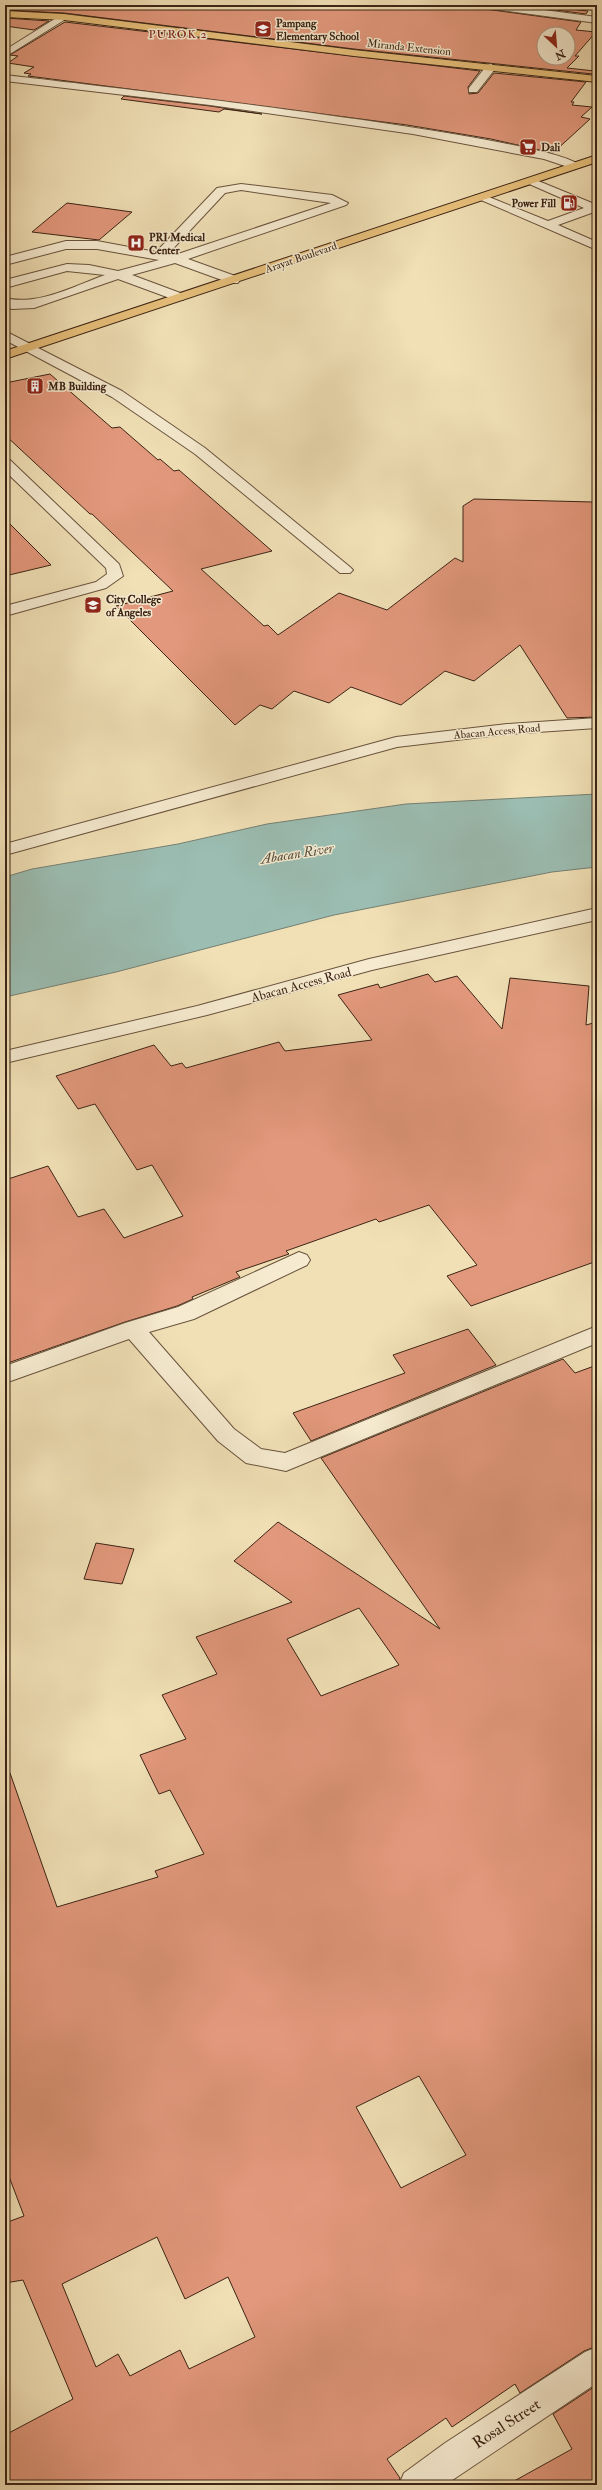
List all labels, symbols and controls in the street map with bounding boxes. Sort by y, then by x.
place label: Pampang Elementary School [276,17,359,44]
school or university icon: Pampang Elementary School [253,19,273,39]
north arrow [536,26,576,66]
district label: PUROK 2 [148,27,208,42]
street label: Miranda Extension [366,37,452,58]
text: N [552,46,568,63]
supermarket icon: Dali [518,137,538,157]
place label: Dali [541,141,560,154]
fuel station icon: Power Fill [559,193,579,213]
place label: Power Fill [512,197,556,210]
place label: PRI Medical Center [149,231,205,257]
hospital icon: PRI Medical Center [126,233,146,253]
street label: Arayat Boulevard [263,239,340,277]
building icon: MB Building [25,376,45,396]
place label: MB Building [47,380,107,394]
place label: City College of Angeles [106,593,161,620]
school or university icon: City College of Angeles [83,595,103,615]
street label: Abacan Access Road [452,721,542,742]
water label: Abacan River [257,839,336,868]
street label: Abacan Access Road [248,964,354,1006]
street label: Rosal Street [469,2394,544,2453]

